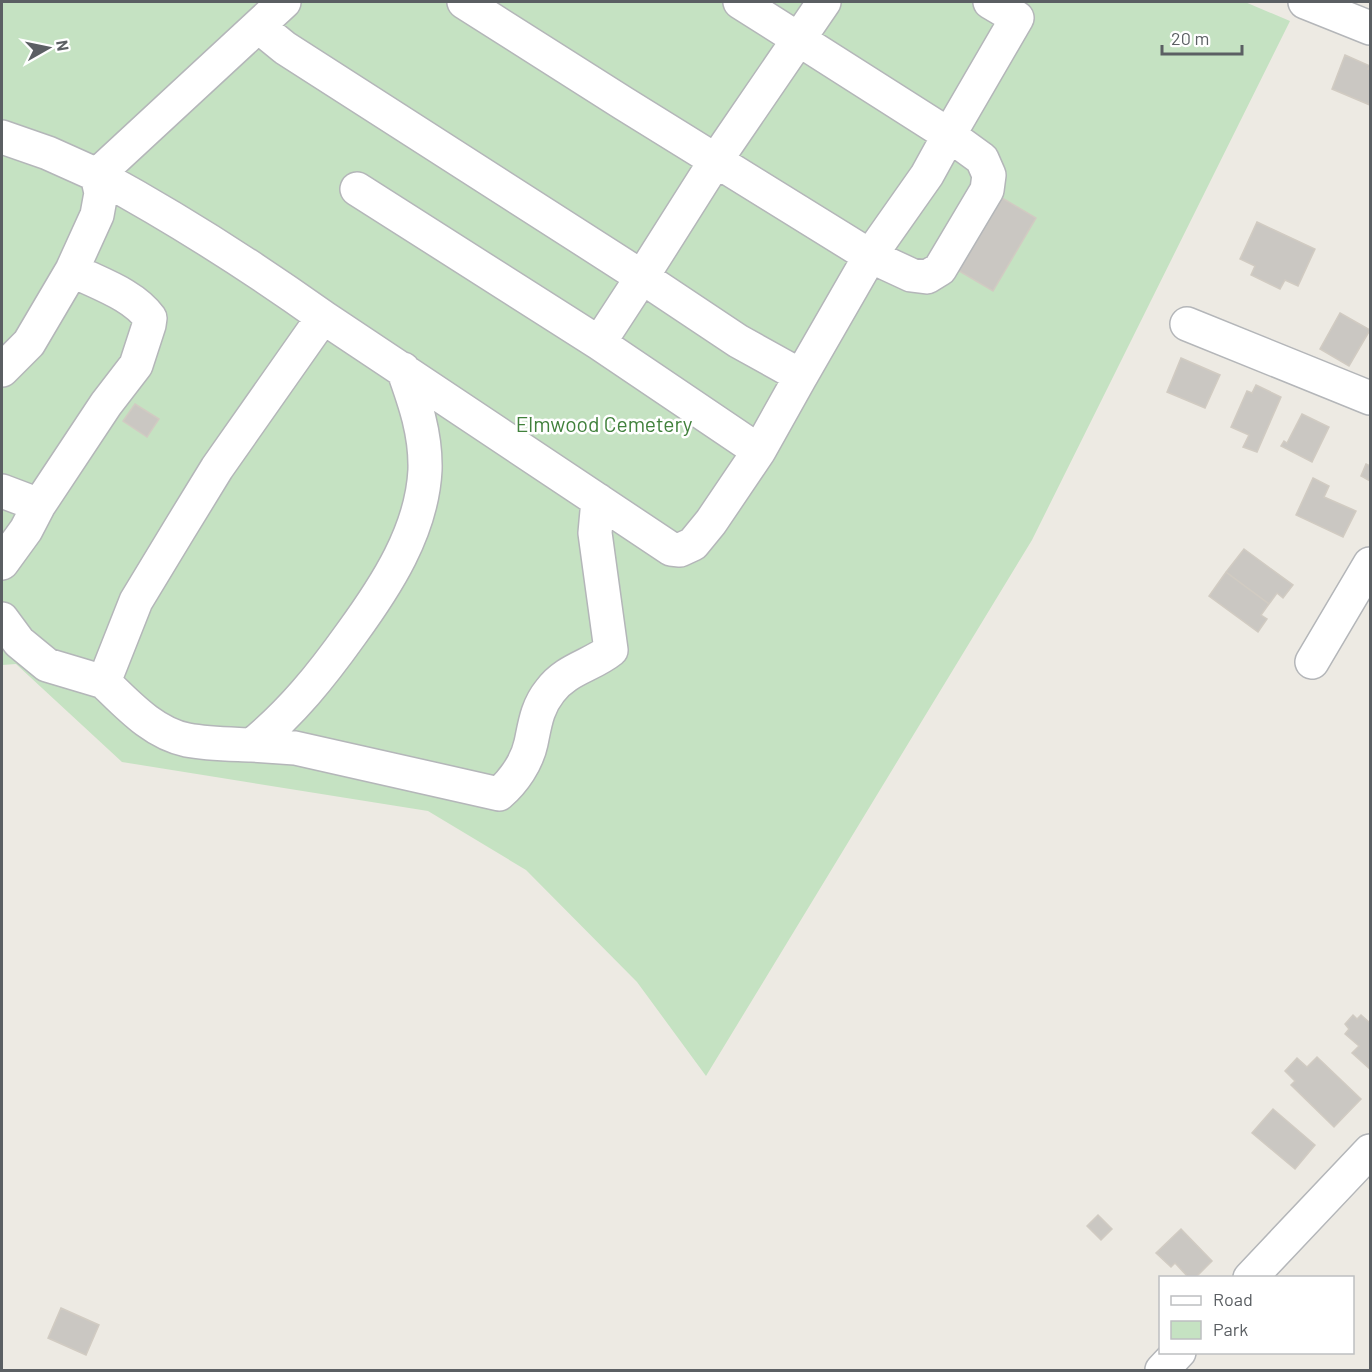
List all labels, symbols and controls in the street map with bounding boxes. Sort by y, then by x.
north arrow [18,18,78,78]
scale bar [1162,18,1242,56]
text: 20 m [1171,27,1209,49]
text: N [53,39,74,52]
park label: Elmwood Cemetery [516,411,693,436]
legend [1159,1276,1354,1354]
text: Road [1213,1288,1253,1310]
text: Park [1213,1318,1248,1340]

